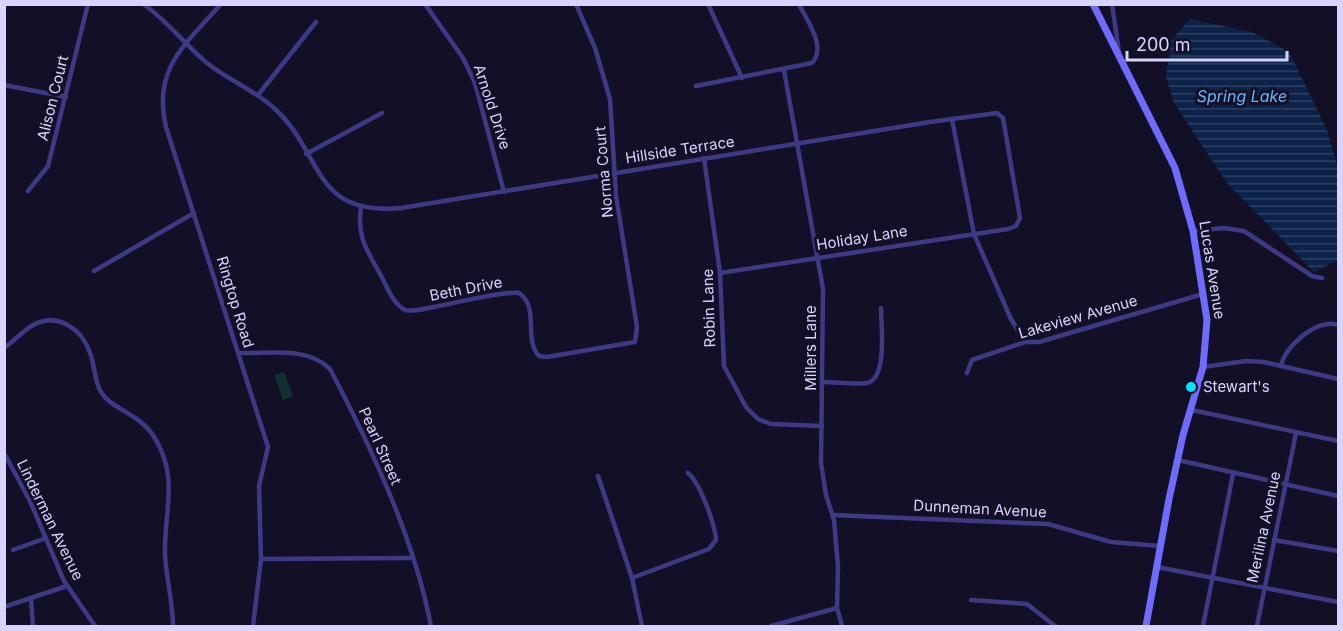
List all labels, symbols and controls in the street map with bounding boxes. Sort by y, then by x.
scale bar [1127,24,1288,62]
text: 200 m [1136,34,1191,55]
street label: Alison Court [33,53,72,142]
street label: Arnold Drive [470,62,515,152]
water label: Spring Lake [1197,86,1287,106]
street label: Norma Court [590,126,617,218]
street label: Hillside Terrace [624,131,736,168]
street label: Lucas Avenue [1195,219,1230,320]
street label: Holiday Lane [815,221,909,254]
street label: Ringtop Road [213,254,258,350]
street label: Robin Lane [698,268,719,348]
street label: Beth Drive [428,272,504,305]
street label: Lakeview Avenue [1016,290,1140,343]
street label: Millers Lane [801,305,820,391]
place label: Stewart's [1203,377,1270,396]
marker: Stewart's [1184,380,1198,394]
street label: Pearl Street [355,404,406,488]
street label: Linderman Avenue [13,456,88,583]
street label: Merilina Avenue [1242,470,1285,584]
street label: Dunneman Avenue [913,496,1047,521]

